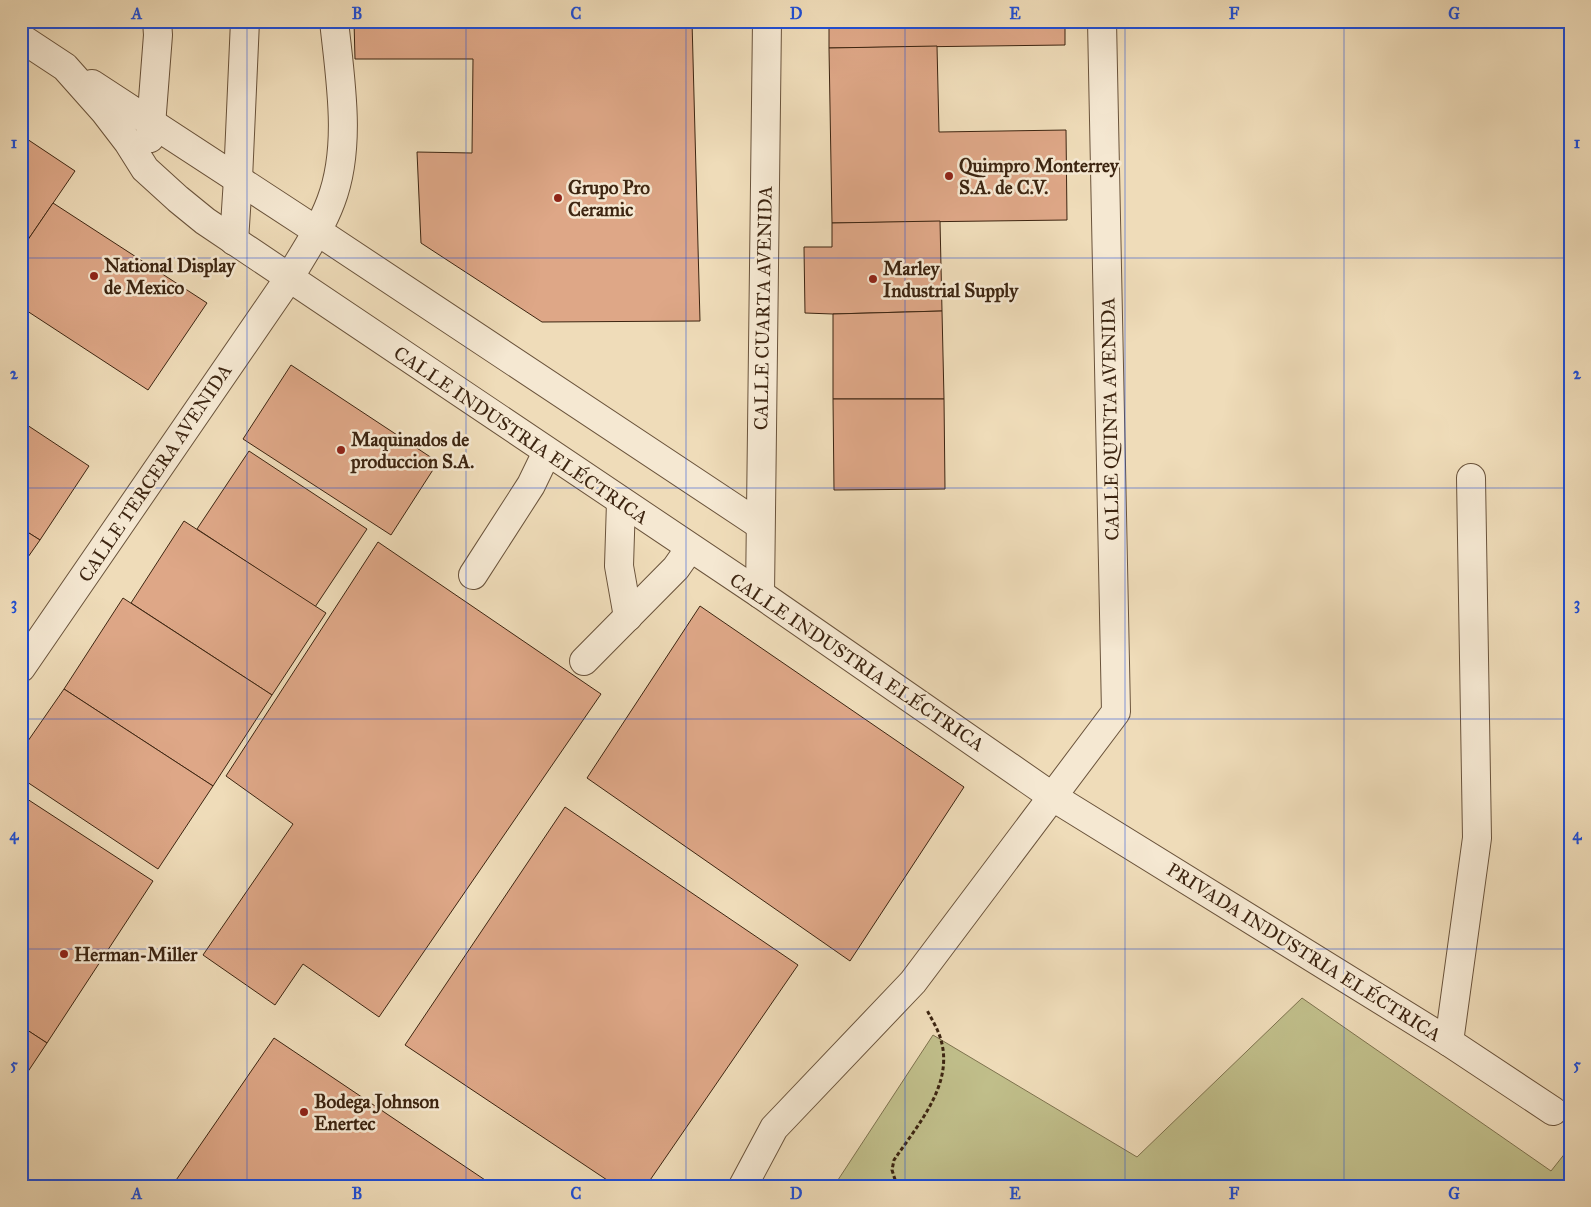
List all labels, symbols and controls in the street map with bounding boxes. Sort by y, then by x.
text: A [131,4,143,23]
text: B [352,4,362,23]
text: C [571,4,582,23]
text: D [790,4,803,23]
text: E [1009,4,1021,23]
text: F [1229,4,1240,23]
text: G [1448,4,1460,23]
text: 1 [11,133,18,152]
text: 1 [1574,133,1581,152]
place label: Quimpro Monterrey S.A. de C.V. [959,154,1120,199]
marker: Quimpro Monterrey S.A. de C.V. [943,170,955,182]
place label: Grupo Pro Ceramic [568,176,650,221]
street label: CALLE CUARTA AVENIDA [749,186,777,430]
marker: Grupo Pro Ceramic [552,192,564,204]
place label: National Display de Mexico [104,254,236,299]
place label: Marley Industrial Supply [883,257,1019,303]
marker: National Display de Mexico [88,270,100,282]
marker: Marley Industrial Supply [867,273,879,285]
street label: CALLE QUINTA AVENIDA [1096,297,1124,541]
street label: CALLE INDUSTRIA ELÉCTRICA [389,340,653,529]
street label: CALLE TERCERA AVENIDA [73,360,237,586]
text: 2 [10,364,19,383]
text: 2 [1573,364,1582,383]
place label: Maquinados de produccion S.A. [350,428,474,474]
marker: Maquinados de produccion S.A. [335,444,347,456]
street label: CALLE INDUSTRIA ELÉCTRICA [725,567,989,756]
text: 3 [11,594,17,614]
text: 3 [1574,594,1580,614]
text: 4 [10,825,20,845]
text: 4 [1573,825,1583,845]
street label: PRIVADA INDUSTRIA ELÉCTRICA [1163,857,1446,1046]
place label: Herman-Miller [74,943,198,966]
marker: Herman-Miller [58,948,70,960]
text: 5 [10,1055,18,1074]
text: 5 [1573,1055,1581,1074]
place label: Bodega Johnson Enertec [314,1090,440,1135]
marker: Bodega Johnson Enertec [298,1106,310,1118]
text: A [131,1184,143,1203]
text: B [352,1184,362,1203]
text: C [571,1184,582,1203]
text: D [790,1184,803,1203]
text: E [1009,1184,1021,1203]
text: F [1229,1184,1240,1203]
text: G [1448,1184,1460,1203]

